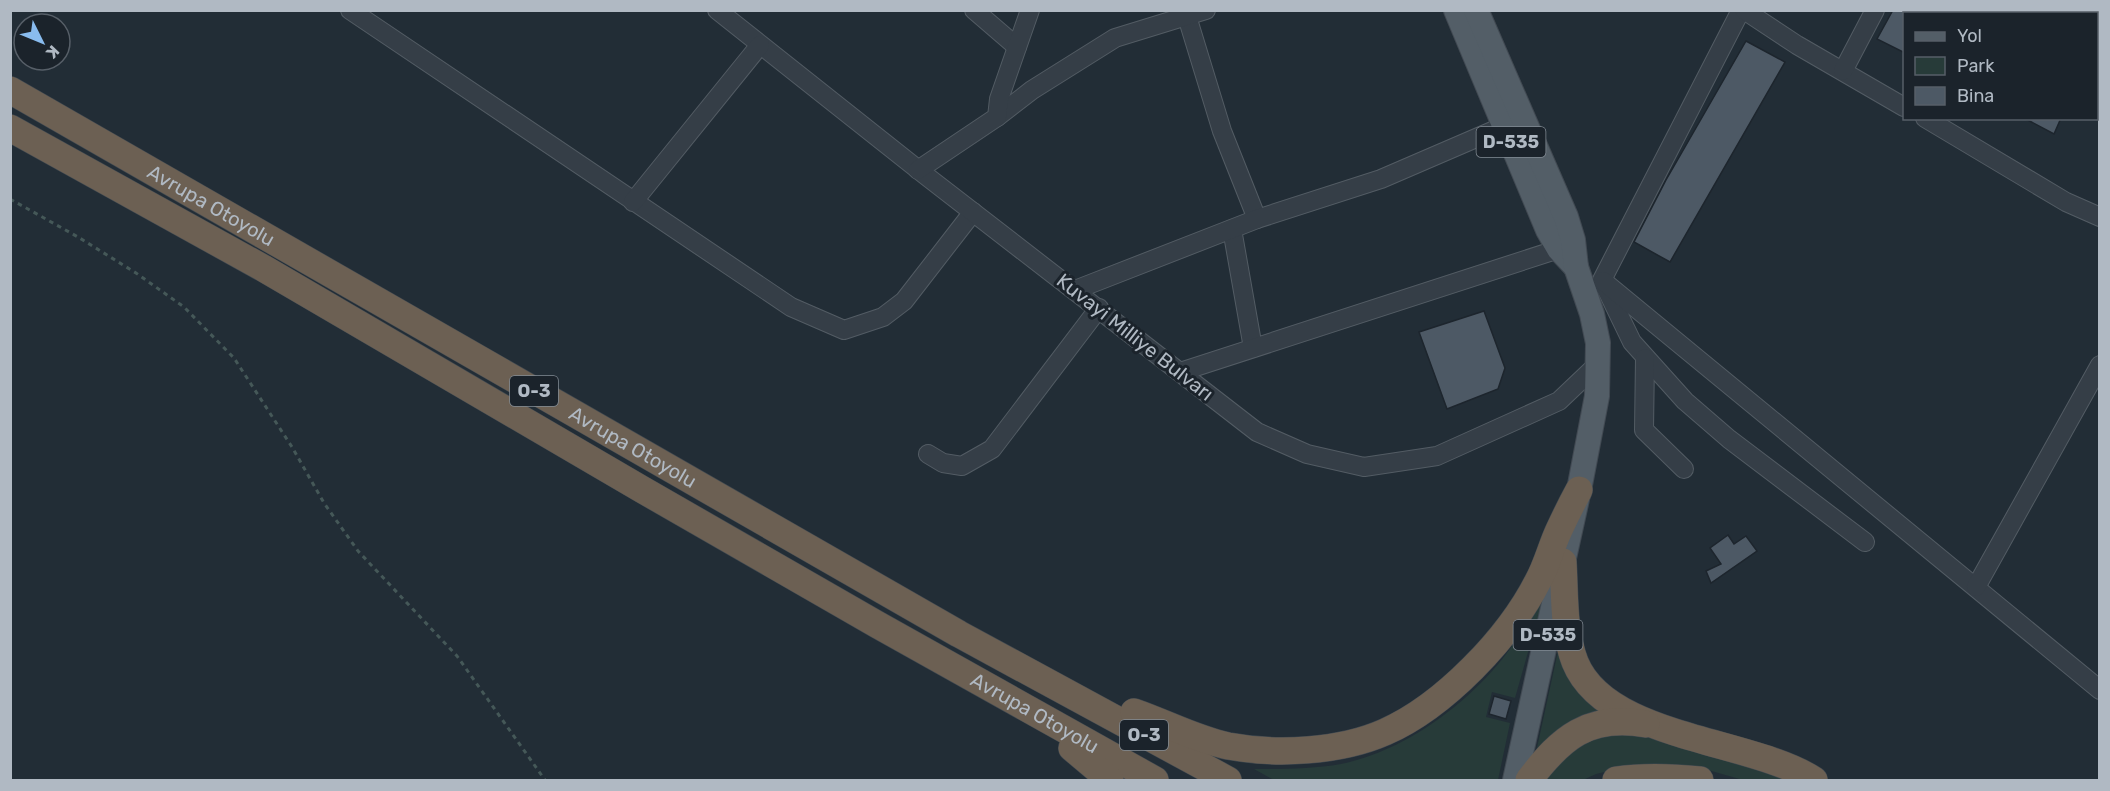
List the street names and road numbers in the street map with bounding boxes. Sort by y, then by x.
road number: D-535 [1476,127,1546,157]
street label: Avrupa Otoyolu [143,159,279,251]
street label: Kuvayi Milliye Bulvarı [1052,268,1218,406]
road number: O-3 [510,376,558,406]
street label: Avrupa Otoyolu [565,401,701,493]
road number: D-535 [1514,620,1582,650]
street label: Avrupa Otoyolu [967,667,1103,758]
road number: O-3 [1120,720,1168,750]

